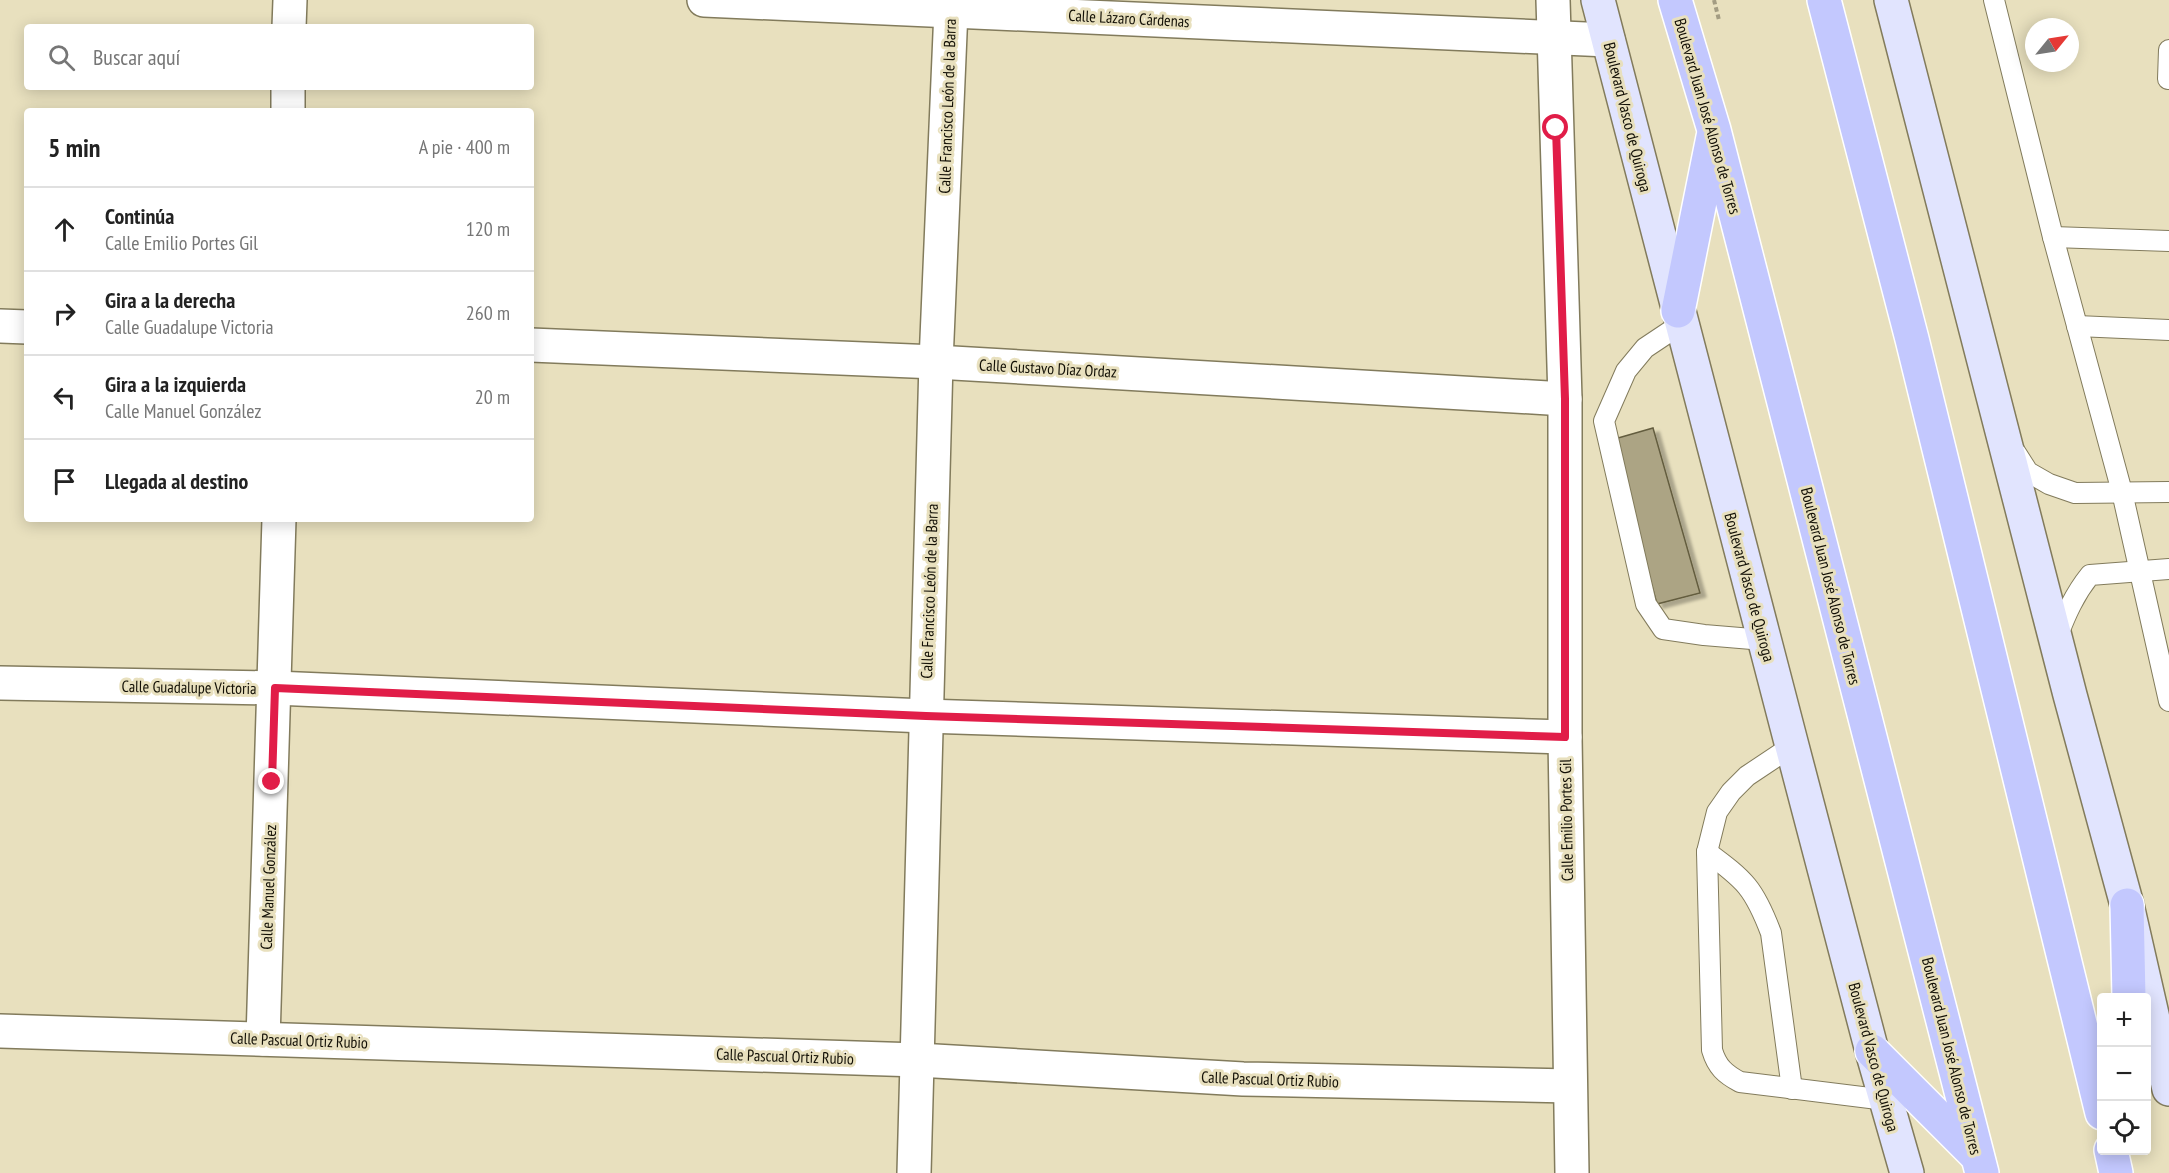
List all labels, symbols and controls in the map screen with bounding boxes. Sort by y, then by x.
street label: Calle Lázaro Cárdenas [1068,5,1190,31]
street label: Boulevard Juan José Alonso de Torres [1670,16,1746,216]
street label: Calle Francisco León de la Barra [934,18,960,194]
north arrow [2025,18,2079,72]
search box [24,24,534,90]
street label: Boulevard Vasco de Quiroga [1600,40,1656,194]
icon: search [45,41,78,74]
text: Buscar aquí [93,43,180,71]
route start [1542,114,1568,140]
text: 5 min [48,131,101,164]
text: A pie · 400 m [419,134,510,160]
text: Continúa [105,202,174,230]
icon: ahead [48,213,81,246]
text: 120 m [466,216,510,242]
text: Calle Emilio Portes Gil [105,230,258,256]
text: Gira a la derecha [105,286,235,314]
icon: right [48,297,81,330]
text: 260 m [466,300,510,326]
text: Calle Guadalupe Victoria [105,314,273,340]
street label: Calle Gustavo Díaz Ordaz [979,354,1118,382]
text: Gira a la izquierda [105,370,246,398]
icon: left [48,381,81,414]
text: 20 m [475,384,510,410]
text: Calle Manuel González [105,398,262,424]
icon: arrive [48,465,81,498]
text: Llegada al destino [105,467,248,495]
street label: Boulevard Juan José Alonso de Torres [1797,485,1865,687]
street label: Calle Francisco León de la Barra [916,503,942,679]
street label: Boulevard Vasco de Quiroga [1720,510,1780,664]
street label: Calle Guadalupe Victoria [121,676,257,698]
street label: Calle Emilio Portes Gil [1555,758,1577,881]
route end [258,768,284,794]
street label: Calle Manuel González [256,824,280,950]
street label: Boulevard Juan José Alonso de Torres [1918,955,1986,1157]
street label: Boulevard Vasco de Quiroga [1844,980,1904,1134]
map controls [2097,993,2151,1155]
button: + [2097,993,2151,1047]
street label: Calle Pascual Ortiz Rubio [230,1028,368,1052]
street label: Calle Pascual Ortiz Rubio [716,1044,854,1068]
button: − [2097,1047,2151,1101]
street label: Calle Pascual Ortiz Rubio [1201,1067,1339,1091]
button: locate [2097,1101,2151,1155]

